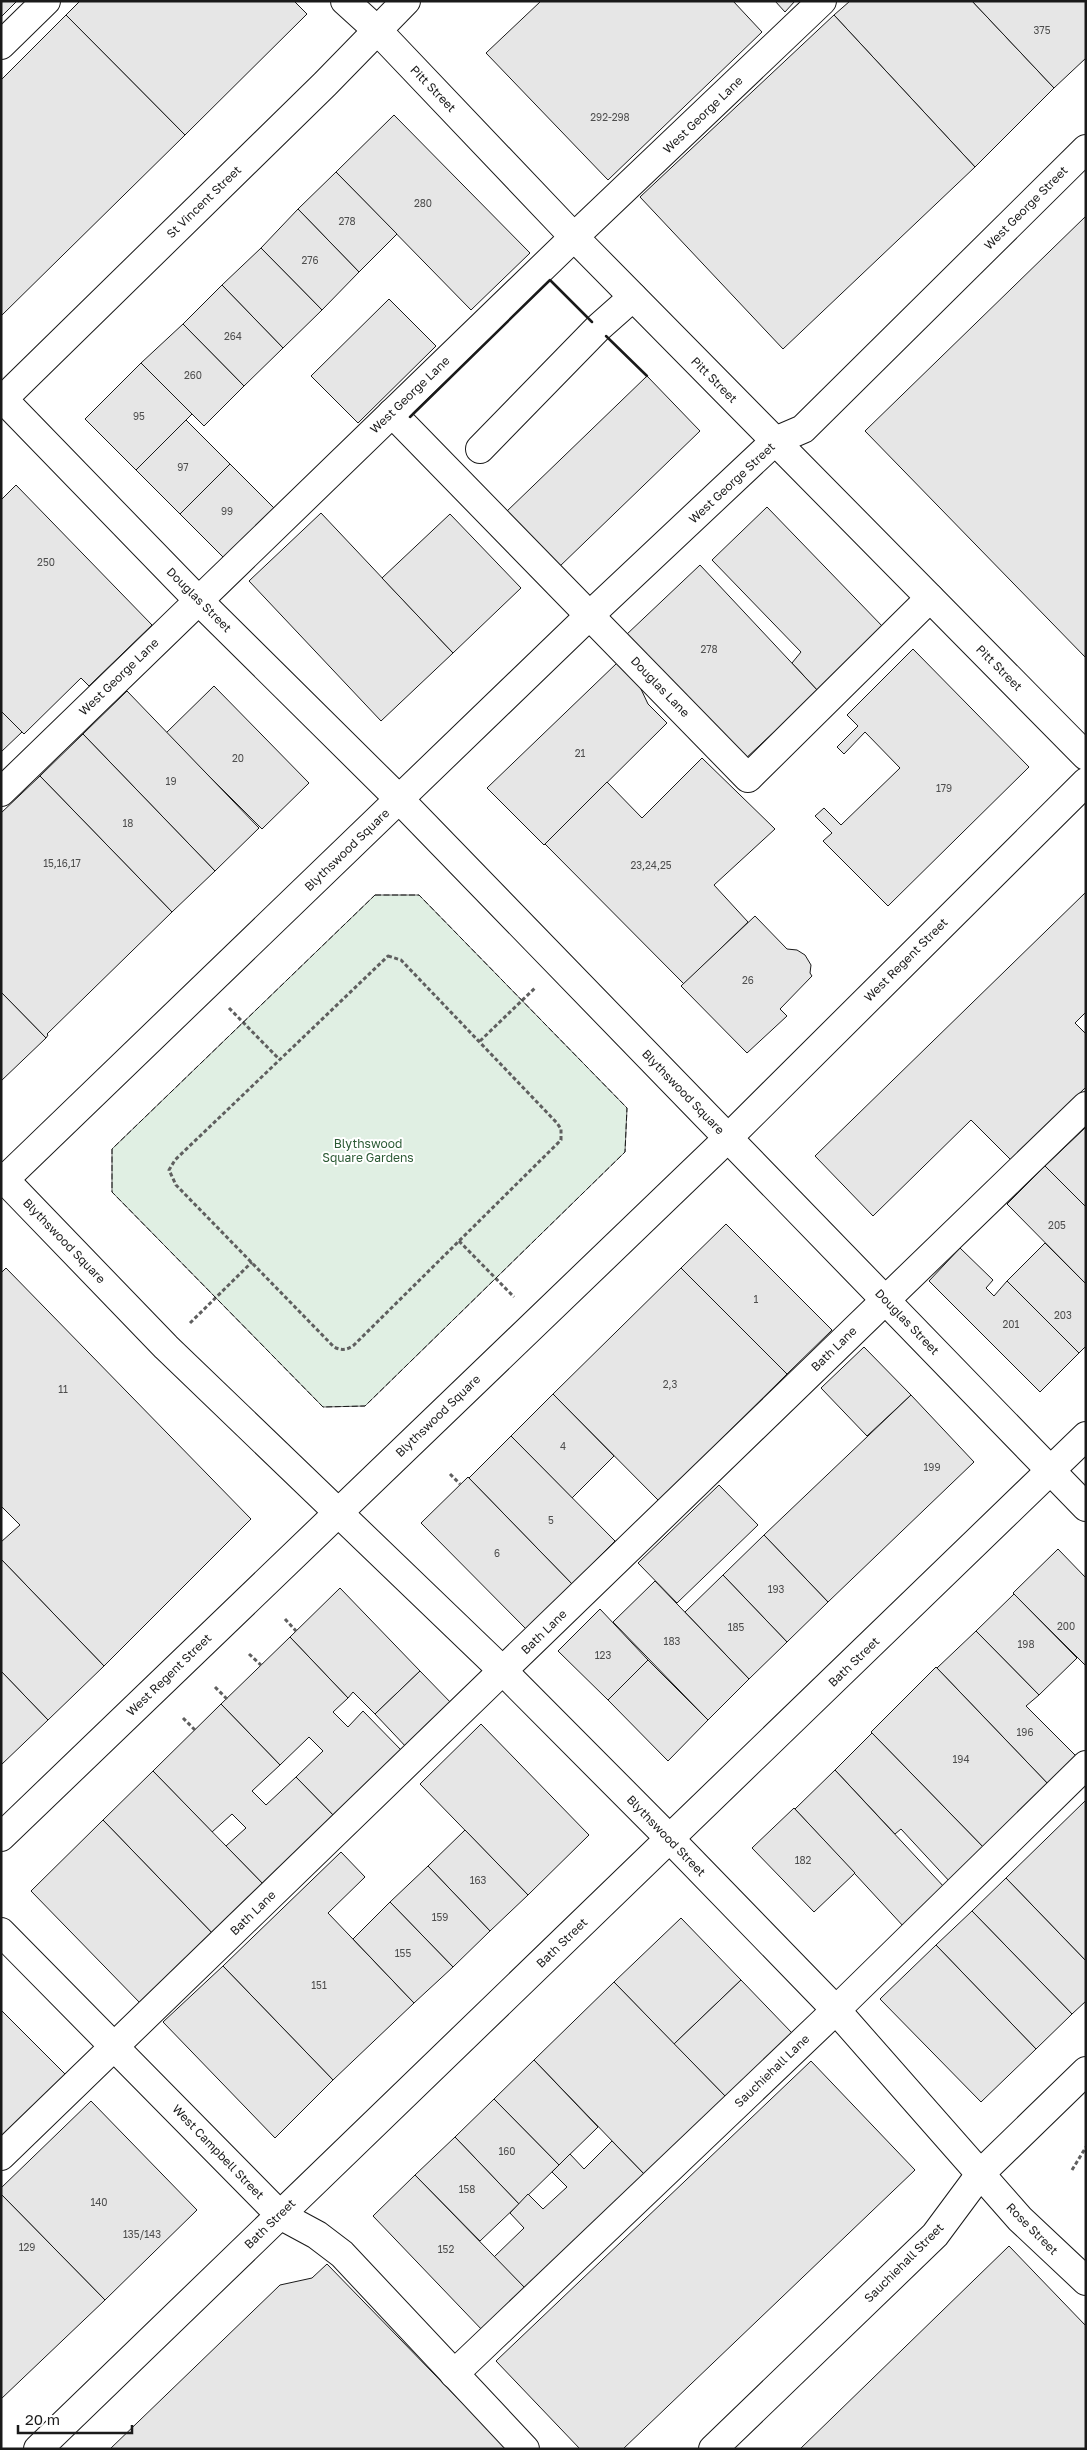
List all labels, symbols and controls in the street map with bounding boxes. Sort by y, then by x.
house number: 375 [1034,24,1051,36]
street label: Pitt Street [407,62,459,115]
street label: West George Lane [660,73,746,156]
house number: 292-298 [590,111,630,123]
street label: St Vincent Street [163,162,244,241]
street label: West George Street [981,163,1071,253]
house number: 280 [414,197,432,209]
house number: 278 [338,215,356,227]
house number: 276 [301,254,319,266]
house number: 264 [224,330,242,342]
street label: West George Lane [367,353,453,436]
street label: Pitt Street [688,353,741,406]
house number: 260 [184,369,202,381]
house number: 95 [133,410,145,422]
street label: West George Street [686,439,778,526]
house number: 97 [177,461,189,473]
house number: 99 [221,505,233,517]
house number: 250 [37,556,55,568]
street label: Douglas Street [164,564,235,635]
street label: West George Lane [76,635,162,718]
street label: Pitt Street [973,641,1026,694]
house number: 278 [700,643,718,655]
street label: Douglas Lane [628,653,693,720]
house number: 21 [575,747,585,759]
house number: 20 [232,752,244,764]
house number: 19 [166,775,176,787]
house number: 179 [936,782,952,794]
street label: Blythswood Square [301,805,392,894]
house number: 18 [123,817,133,829]
house number: 15,16,17 [43,857,81,869]
house number: 23,24,25 [630,859,672,871]
street label: West Regent Street [861,915,951,1005]
house number: 26 [742,974,754,986]
street label: Blythswood Square [639,1046,728,1137]
park label: Blythswood Square Gardens [322,1136,414,1165]
street label: Blythswood Square [20,1195,109,1286]
house number: 205 [1048,1219,1066,1231]
street label: Douglas Street [872,1286,943,1358]
house number: 1 [754,1293,759,1305]
house number: 203 [1054,1309,1072,1321]
house number: 201 [1003,1318,1020,1330]
street label: Bath Lane [808,1323,860,1374]
street label: Blythswood Square [392,1371,483,1460]
house number: 2,3 [663,1378,677,1390]
house number: 11 [58,1383,68,1395]
house number: 4 [560,1440,566,1452]
house number: 199 [924,1461,940,1473]
house number: 5 [548,1514,554,1526]
house number: 6 [494,1547,500,1559]
house number: 193 [768,1583,785,1595]
street label: Bath Lane [518,1606,570,1657]
house number: 200 [1057,1620,1075,1632]
house number: 185 [728,1621,745,1633]
street label: West Regent Street [123,1630,214,1719]
street label: Bath Street [825,1633,883,1690]
house number: 183 [664,1635,681,1647]
house number: 198 [1018,1638,1035,1650]
house number: 123 [595,1649,611,1661]
house number: 196 [1017,1726,1033,1738]
house number: 194 [953,1753,970,1765]
street label: Blythswood Street [624,1792,709,1880]
house number: 182 [795,1854,812,1866]
house number: 163 [470,1874,487,1886]
street label: Bath Lane [227,1887,279,1938]
house number: 159 [432,1911,448,1923]
street label: Bath Street [533,1914,591,1971]
house number: 155 [395,1947,411,1959]
house number: 151 [311,1979,327,1991]
street label: Sauchiehall Lane [731,2031,812,2110]
street label: West Campbell Street [169,2101,268,2202]
house number: 160 [498,2145,516,2157]
house number: 158 [459,2183,475,2195]
street label: Bath Street [241,2195,299,2252]
house number: 140 [90,2196,108,2208]
street label: Rose Street [1003,2200,1062,2258]
street label: Sauchiehall Street [861,2220,947,2305]
house number: 135/143 [123,2228,161,2240]
house number: 129 [19,2241,35,2253]
house number: 152 [438,2243,454,2255]
scale bar [18,2402,131,2434]
text: 20 m [25,2410,60,2428]

